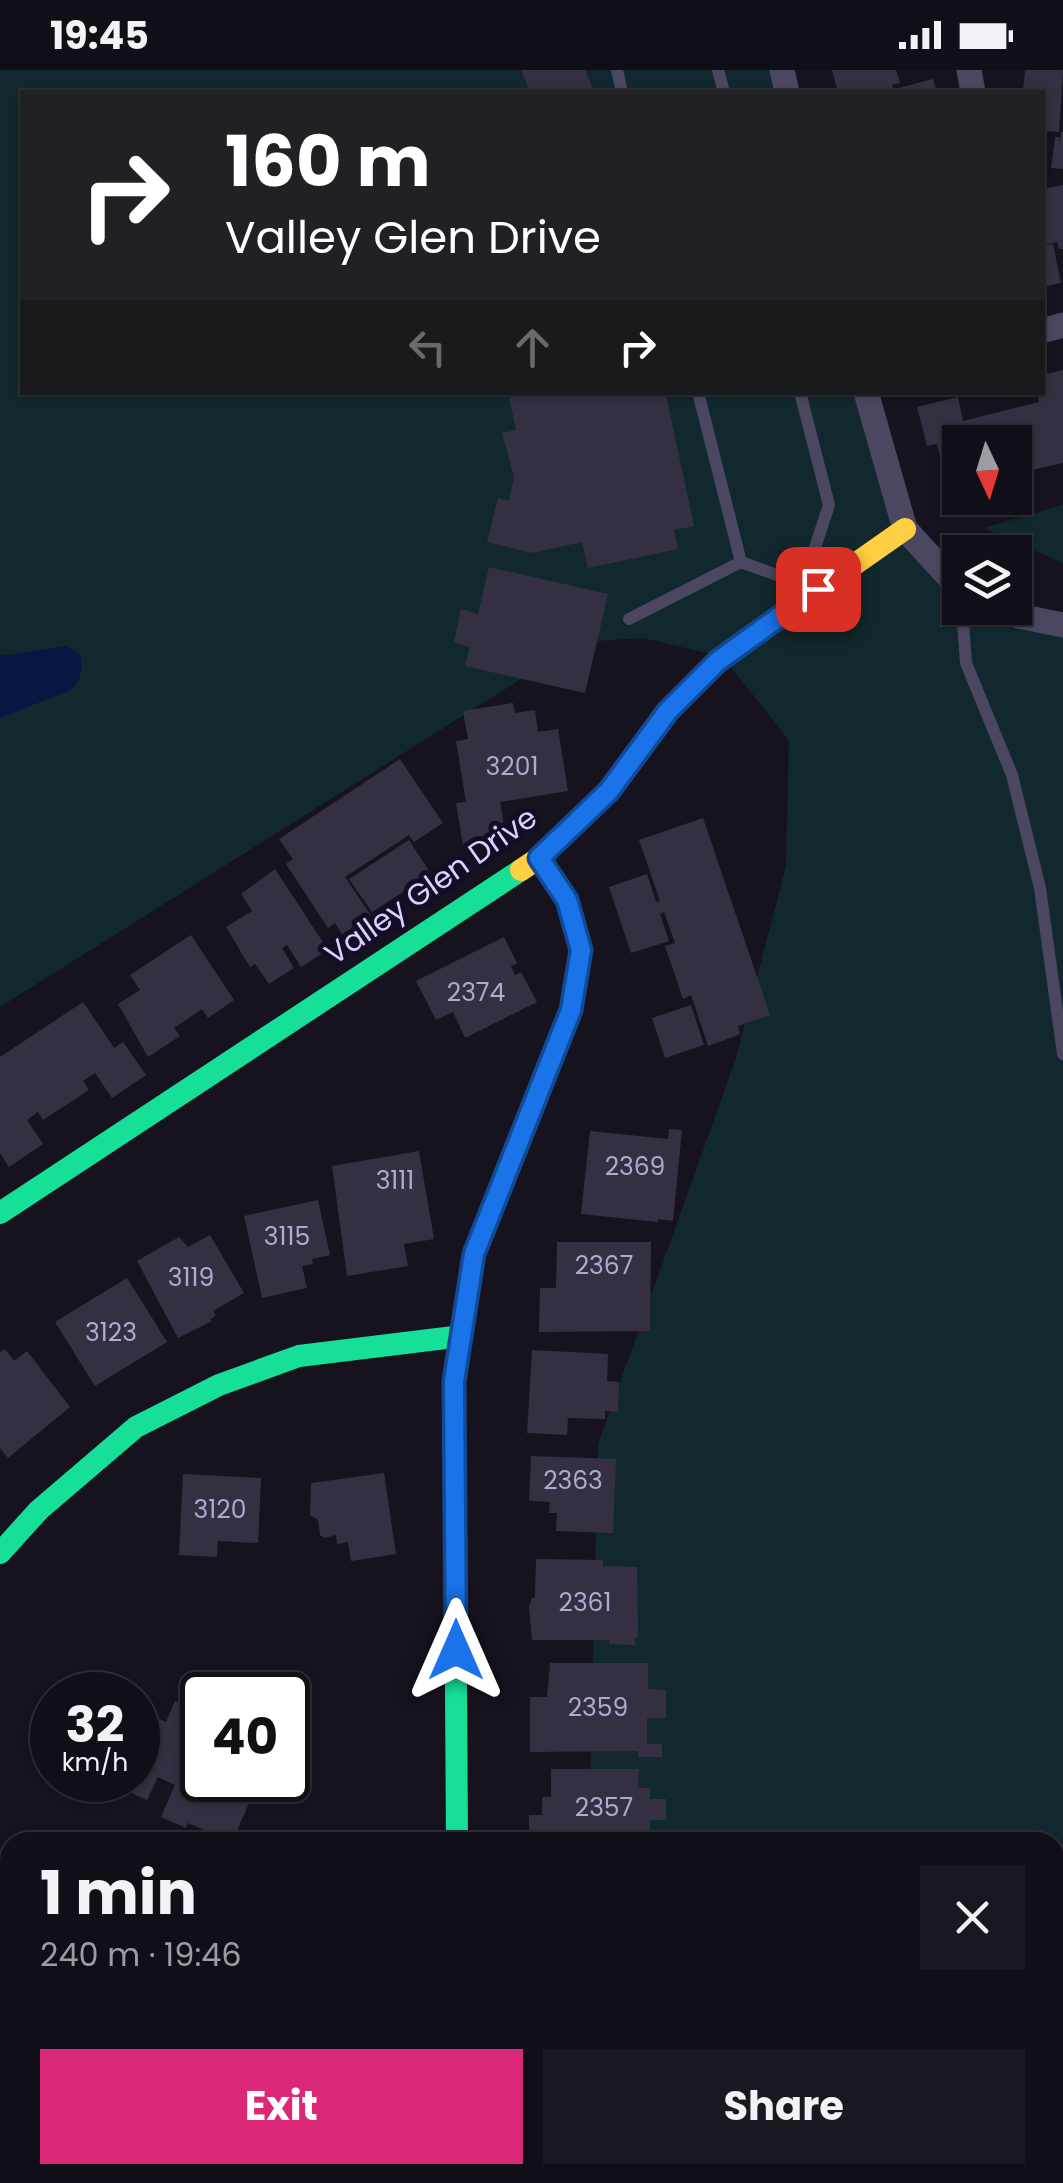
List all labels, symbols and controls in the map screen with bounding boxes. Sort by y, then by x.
text: 19:45 [50,9,149,62]
text: 160 m [225,112,431,211]
icon: right [60,130,190,260]
text: Valley Glen Drive [225,206,601,269]
icon: left [400,320,455,375]
icon: ahead [505,320,560,375]
icon: right [610,320,665,375]
north arrow [942,425,1032,515]
map controls [942,425,1032,625]
button: layers [942,535,1032,625]
pin [776,547,861,632]
icon: arrive [791,562,846,617]
house number: 3201 [486,749,538,784]
street label: Valley Glen Drive [316,796,546,975]
house number: 2374 [447,975,505,1010]
house number: 2369 [605,1149,665,1184]
house number: 3111 [376,1163,414,1198]
house number: 3115 [264,1219,310,1254]
house number: 2367 [575,1248,633,1283]
house number: 3119 [168,1260,214,1295]
house number: 3123 [85,1315,137,1350]
house number: 2363 [543,1463,603,1498]
house number: 3120 [194,1492,246,1527]
house number: 2361 [559,1585,611,1620]
position arrow [404,1598,508,1702]
speed limit sign: 40 [180,1672,310,1802]
text: 32 [66,1689,124,1760]
house number: 2359 [568,1690,628,1725]
text: km/h [62,1745,128,1780]
house number: 2357 [575,1790,633,1825]
text: 1 min [40,1851,197,1935]
button: close [920,1865,1025,1970]
text: 240 m · 19:46 [40,1932,242,1977]
button: Exit [40,2049,523,2164]
button: Share [543,2049,1025,2164]

